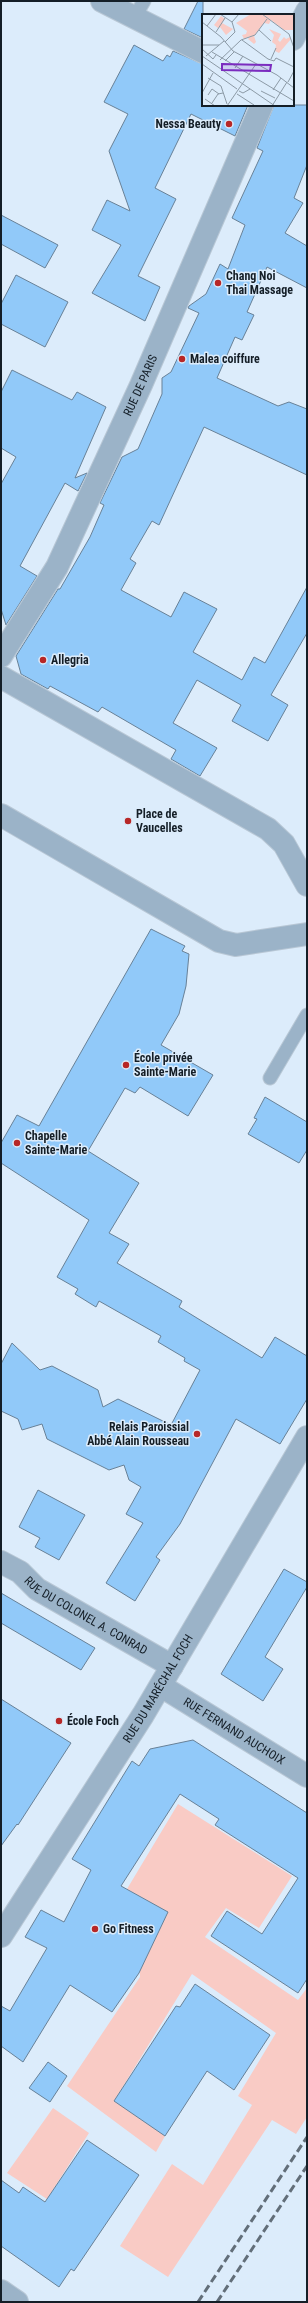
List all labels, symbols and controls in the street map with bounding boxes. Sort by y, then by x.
inset map [202,14,294,106]
place label: Nessa Beauty [156,117,222,131]
marker: Nessa Beauty [224,119,234,129]
place label: Chang Noi Thai Massage [226,269,293,297]
marker: Chang Noi Thai Massage [213,278,223,288]
place label: Malea coiffure [190,352,260,366]
street label: RUE DE PARIS [121,353,160,418]
marker: Malea coiffure [177,354,187,364]
place label: Allegria [51,653,89,667]
marker: Allegria [38,655,48,665]
place label: Place de Vaucelles [136,807,183,835]
marker: Place de Vaucelles [123,816,133,826]
place label: École privée Sainte-Marie [134,1050,197,1079]
marker: École privée Sainte-Marie [121,1060,131,1070]
place label: Chapelle Sainte-Marie [25,1129,88,1157]
marker: Chapelle Sainte-Marie [12,1138,22,1148]
place label: Relais Paroissial Abbé Alain Rousseau [87,1420,189,1448]
marker: Relais Paroissial Abbé Alain Rousseau [192,1429,202,1439]
street label: RUE DU COLONEL A. CONRAD [21,1573,150,1658]
street label: RUE DU MARÉCHAL FOCH [120,1632,196,1745]
street label: RUE FERNAND AUCHOIX [181,1695,288,1768]
place label: École Foch [67,1713,119,1728]
marker: École Foch [54,1716,64,1726]
place label: Go Fitness [103,1922,154,1936]
marker: Go Fitness [90,1924,100,1934]

